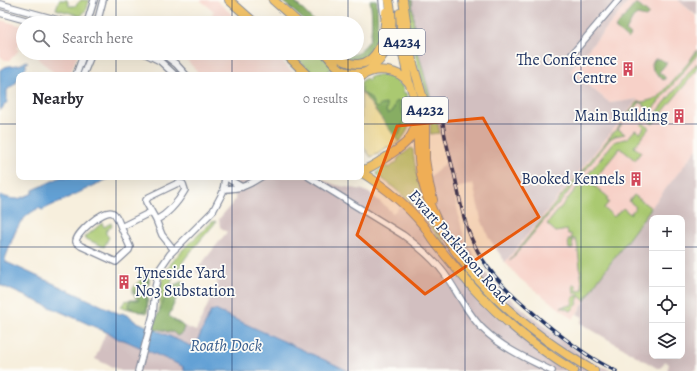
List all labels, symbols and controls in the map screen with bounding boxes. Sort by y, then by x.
search box [16,16,364,60]
icon: search [30,27,52,49]
text: Search here [62,28,133,48]
road number: A4234 [379,29,425,55]
place label: The Conference Centre [517,49,617,89]
building icon: The Conference Centre [620,61,636,77]
text: Nearby [32,87,83,110]
text: 0 results [303,90,348,107]
road number: A4232 [402,97,448,123]
place label: Main Building [574,105,668,127]
building icon: Main Building [671,108,687,124]
place label: Booked Kennels [521,168,625,190]
building icon: Booked Kennels [628,171,644,187]
street label: Ewart Parkinson Road [403,185,515,309]
map controls [649,215,685,359]
button: + [649,215,685,251]
button: − [649,251,685,287]
place label: Tyneside Yard No3 Substation [135,262,235,302]
building icon: Tyneside Yard No3 Substation [116,274,132,290]
button: locate [649,287,685,323]
button: layers [649,323,685,359]
water label: Roath Dock [190,334,262,357]

